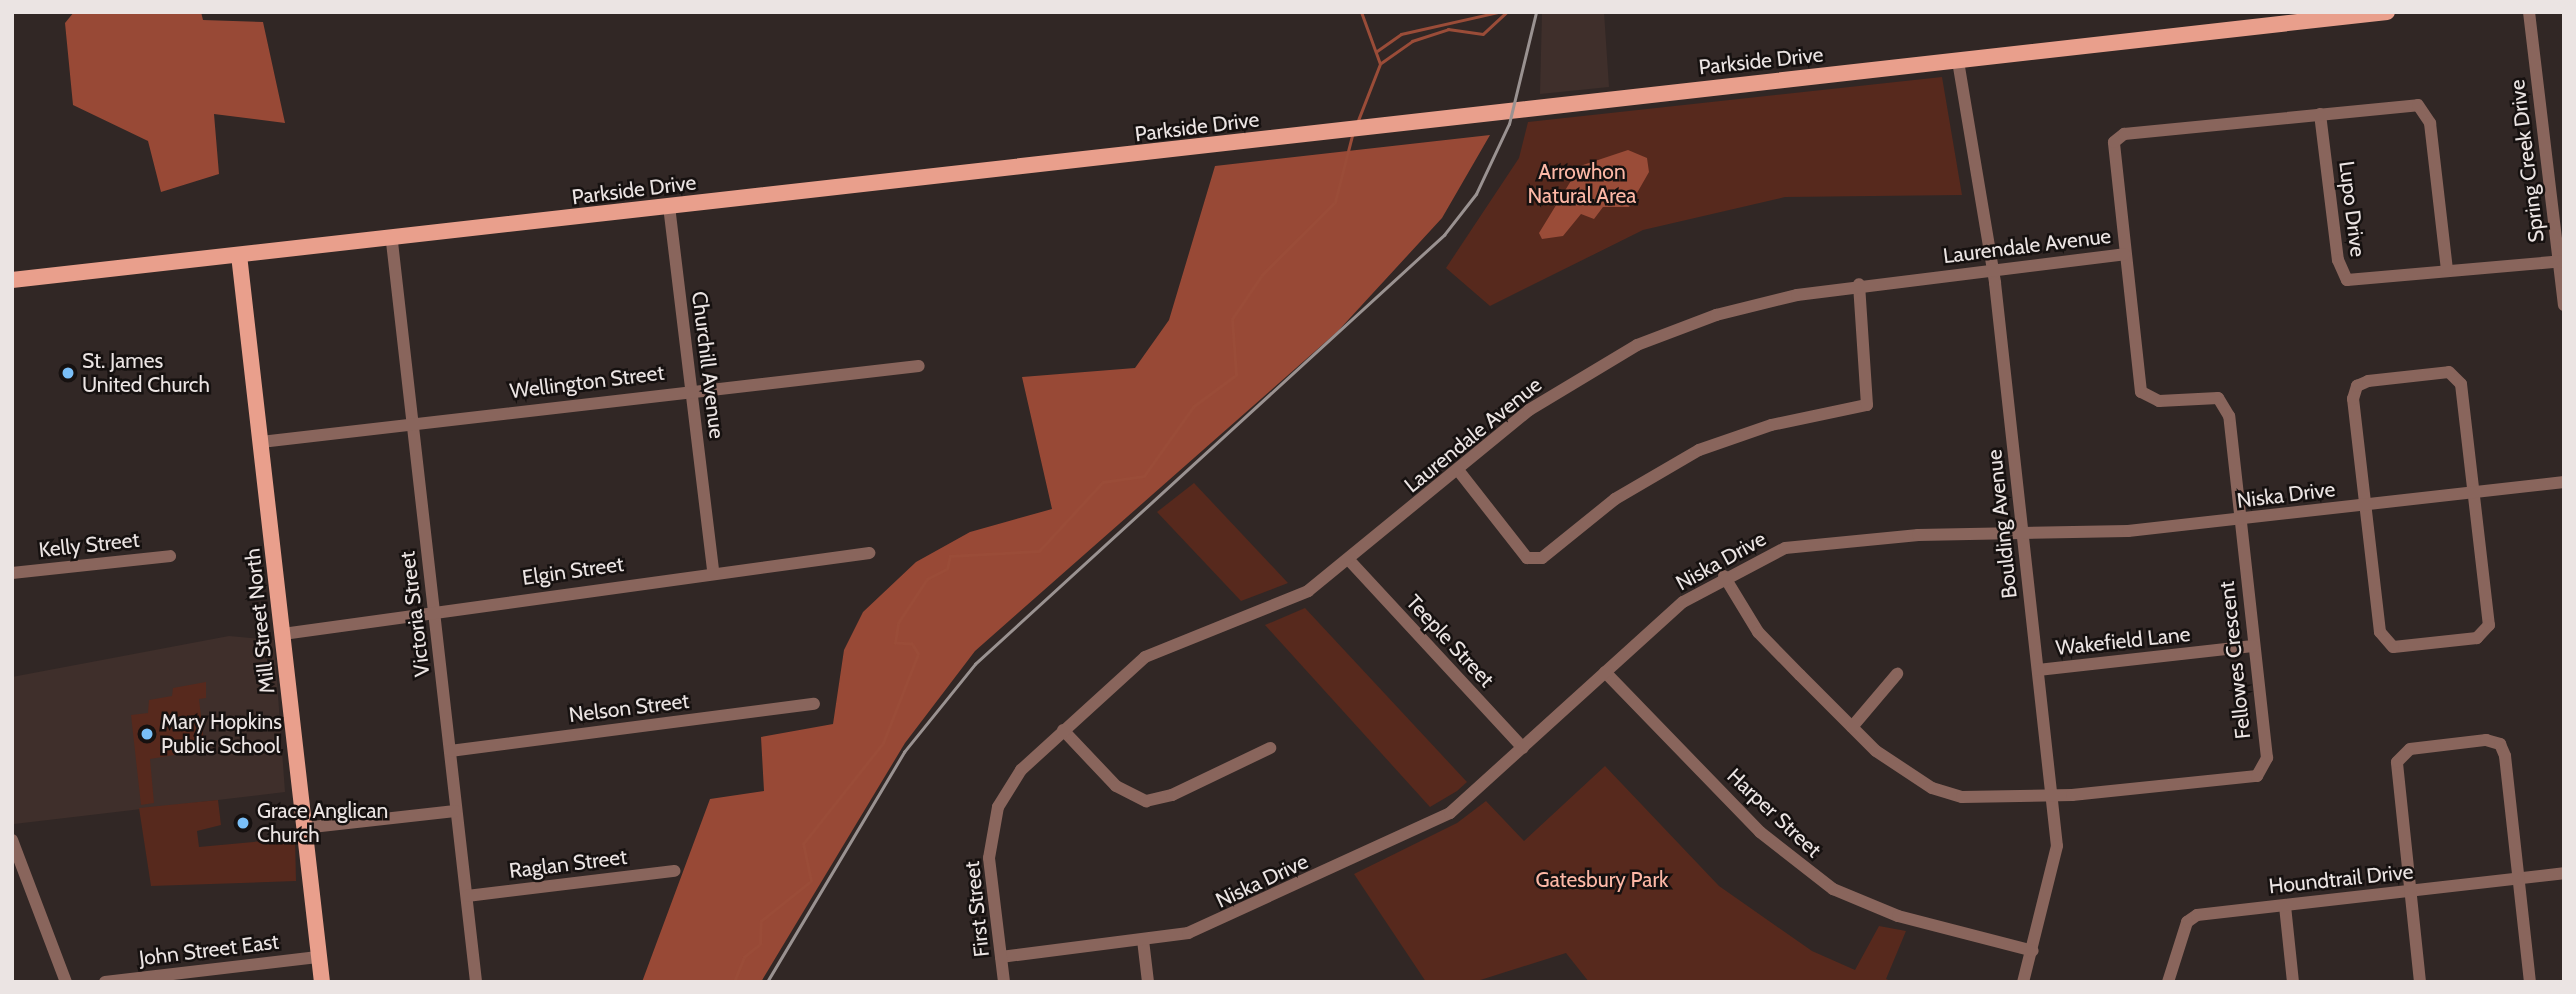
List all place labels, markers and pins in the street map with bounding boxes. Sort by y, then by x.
place label: St. James United Church [82,348,210,398]
marker: St. James United Church [60,365,76,381]
place label: Mary Hopkins Public School [161,709,282,759]
marker: Mary Hopkins Public School [139,726,155,742]
place label: Grace Anglican Church [257,798,388,848]
marker: Grace Anglican Church [235,815,251,831]

